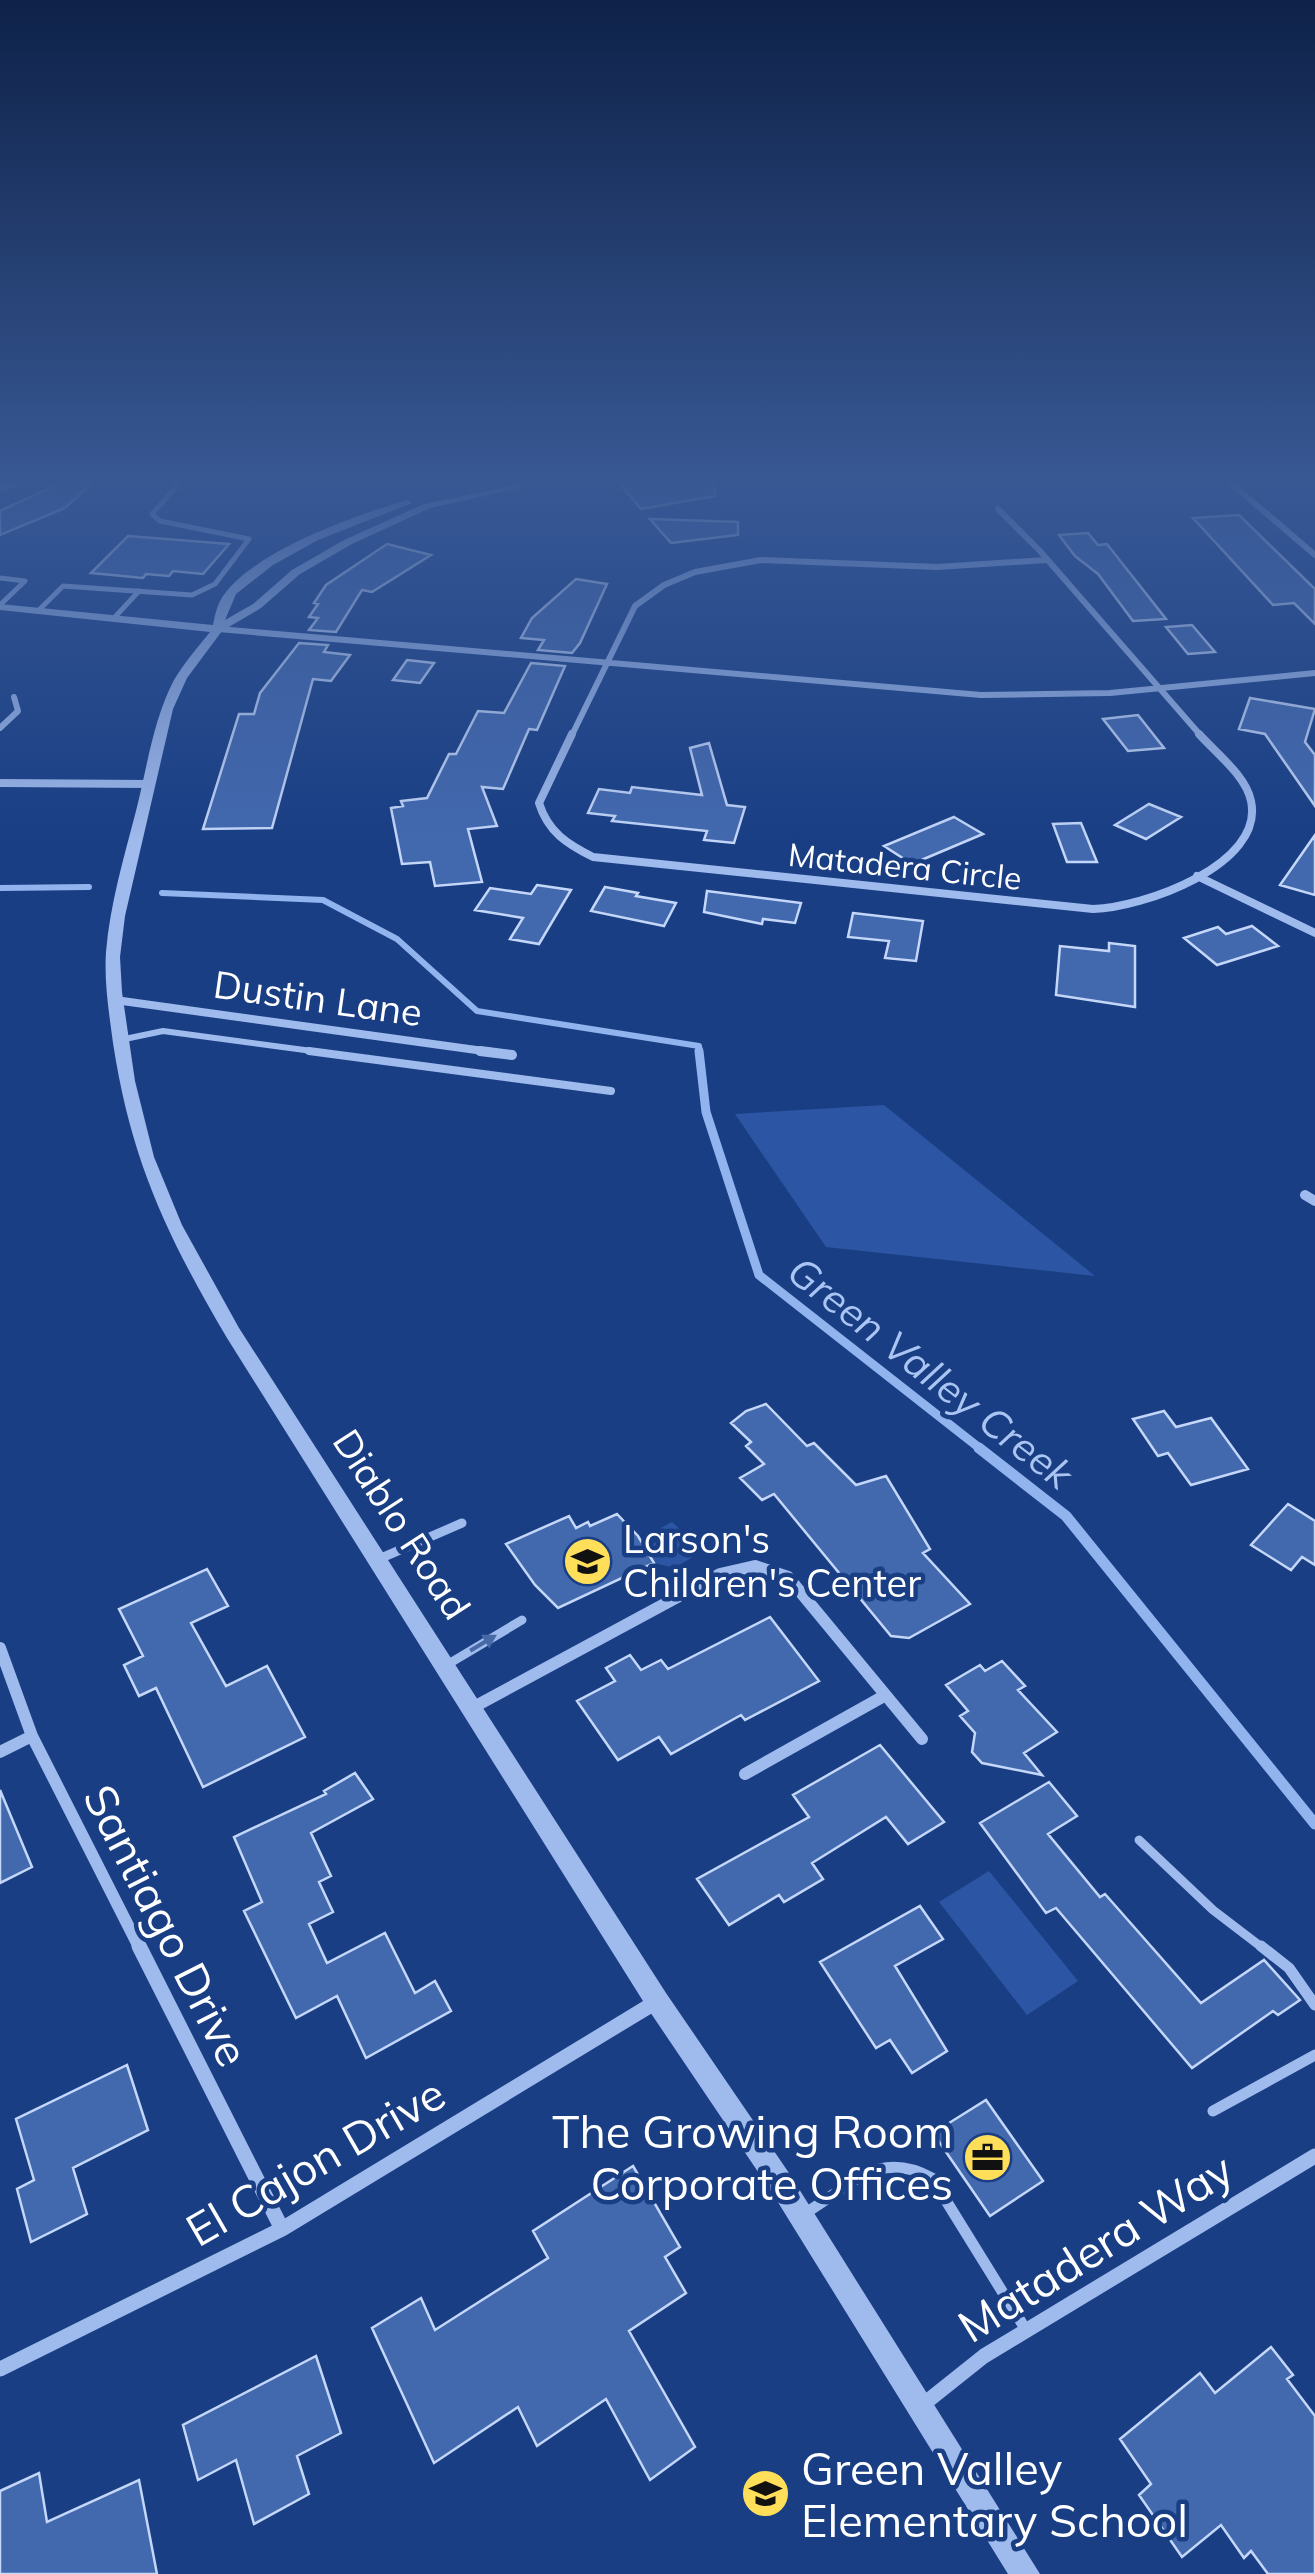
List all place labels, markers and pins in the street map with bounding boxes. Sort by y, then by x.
place label: Larson's Children's Center [623,1515,921,1607]
school or university icon: Larson's Children's Center [562,1535,614,1587]
place label: The Growing Room Corporate Offices [552,2103,953,2211]
office icon: The Growing Room Corporate Offices [962,2131,1014,2183]
place label: Green Valley Elementary School [801,2440,1188,2548]
school or university icon: Green Valley Elementary School [740,2468,792,2520]

